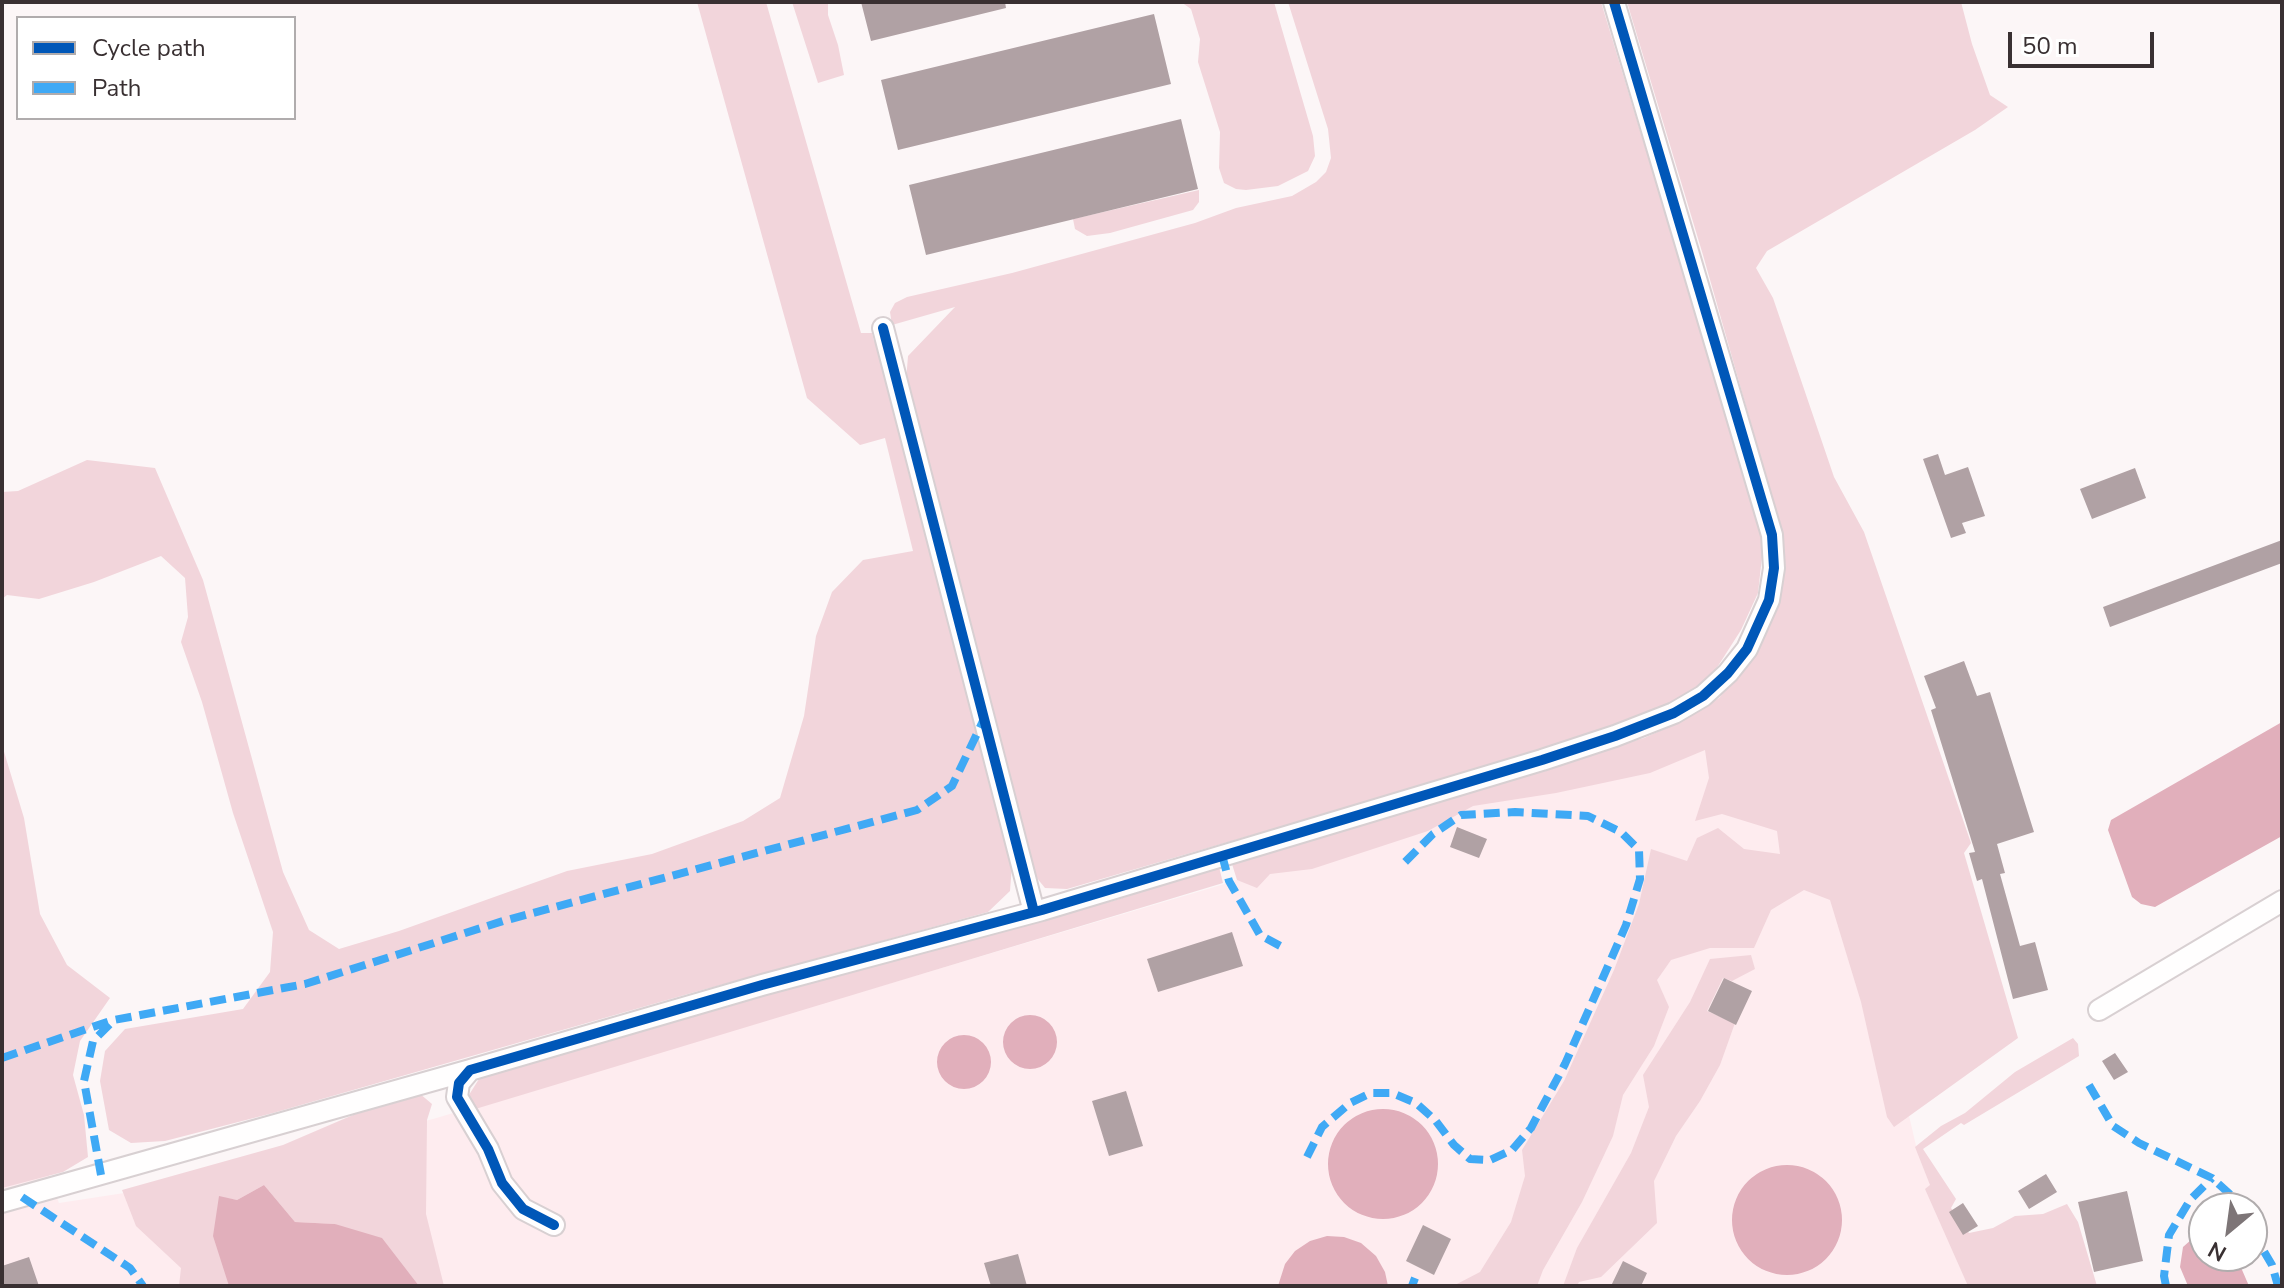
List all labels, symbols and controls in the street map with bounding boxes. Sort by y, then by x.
legend [16,16,296,120]
scale bar [2012,16,2158,66]
text: 50 m [2022,30,2078,62]
text: Cycle path [92,32,206,64]
text: Path [92,72,141,104]
north arrow [2188,1192,2268,1272]
text: N [2203,1234,2232,1268]

